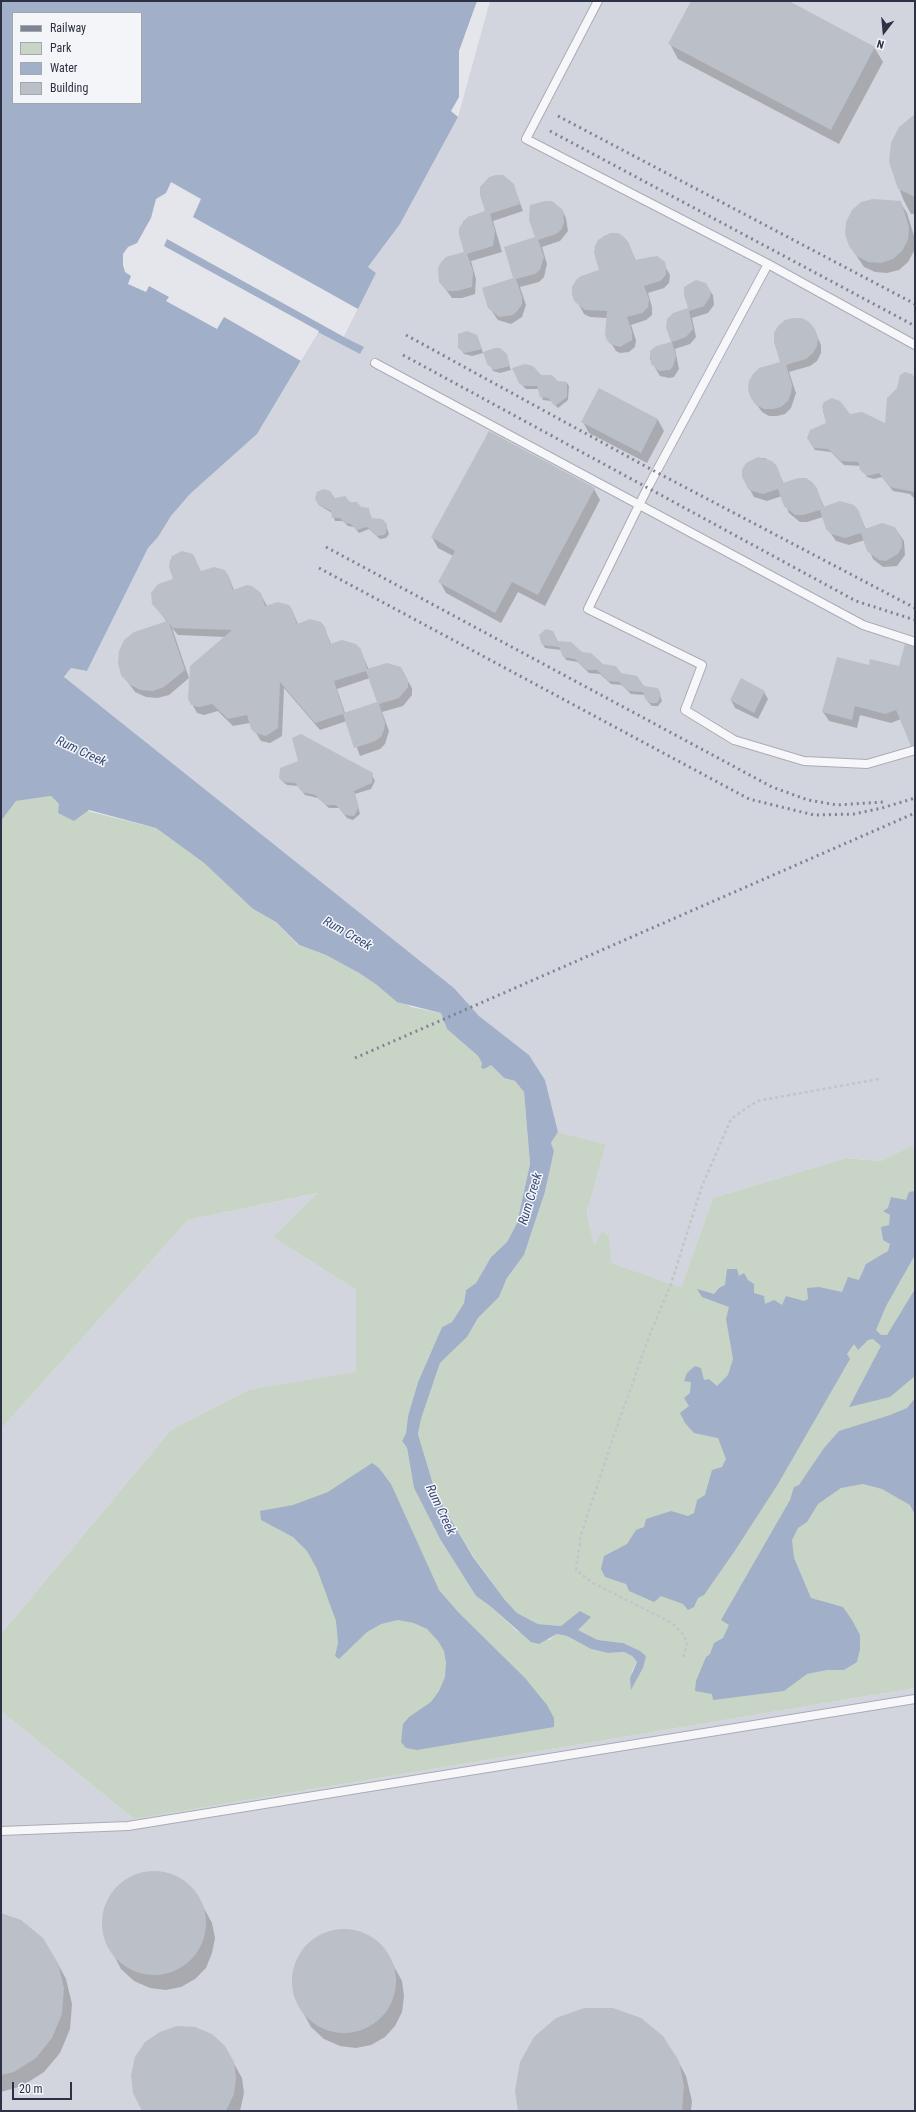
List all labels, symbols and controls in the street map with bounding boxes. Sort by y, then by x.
legend [12,12,142,104]
north arrow [864,12,904,52]
text: Railway [50,21,86,35]
text: N [876,37,886,51]
text: Park [50,41,71,55]
text: Water [50,61,78,75]
text: Building [50,81,88,95]
water label: Rum Creek [53,734,109,770]
water label: Rum Creek [320,914,374,954]
water label: Rum Creek [516,1171,546,1227]
water label: Rum Creek [422,1482,458,1538]
scale bar [14,2074,74,2100]
text: 20 m [19,2082,43,2096]

